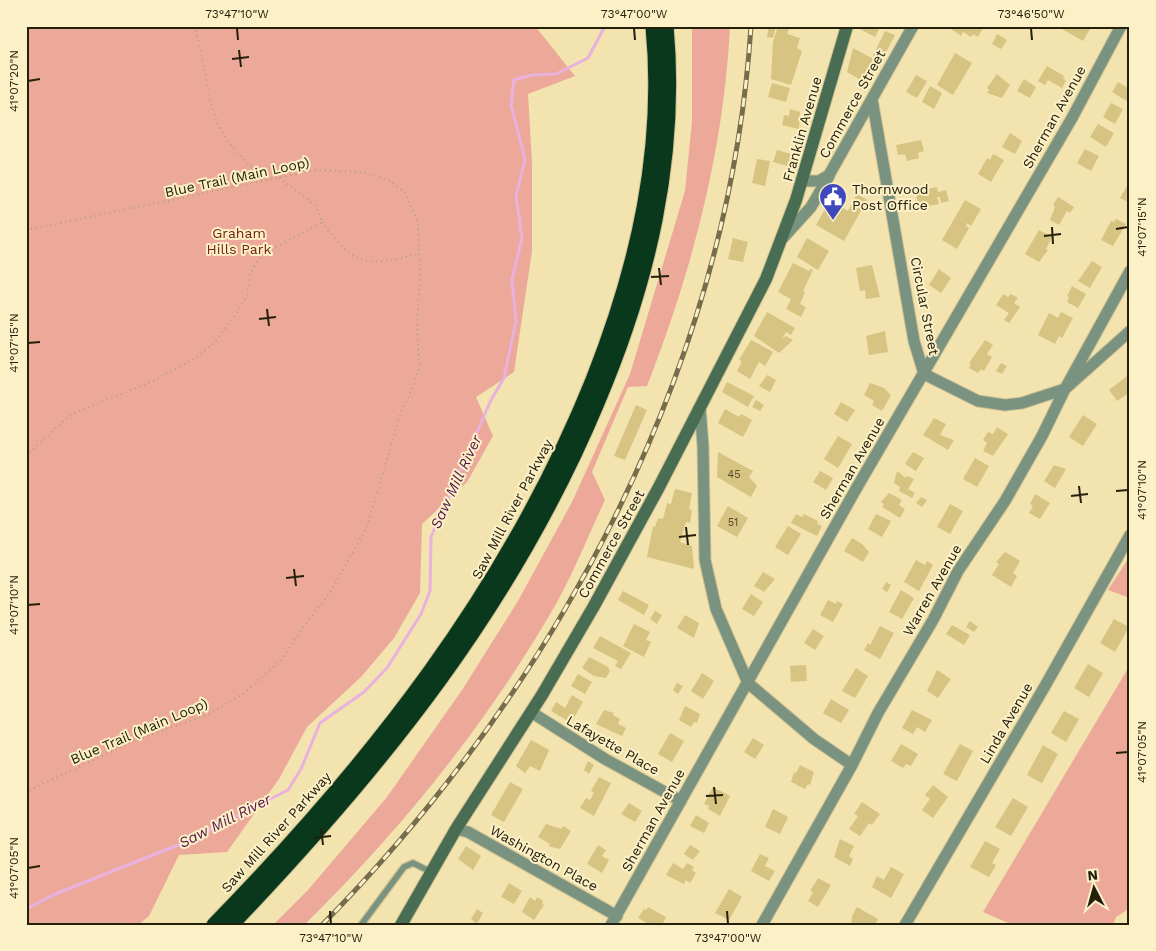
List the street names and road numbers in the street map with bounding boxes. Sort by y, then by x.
street label: Commerce Street [816,47,888,161]
street label: Sherman Avenue [1019,63,1089,171]
street label: Franklin Avenue [779,75,825,183]
street label: Blue Trail (Main Loop) [163,154,311,200]
street label: Circular Street [908,255,942,357]
street label: Sherman Avenue [816,414,888,522]
street label: Saw Mill River Parkway [468,436,556,582]
street label: Commerce Street [575,487,647,601]
street label: Warren Avenue [899,542,965,638]
street label: Linda Avenue [976,680,1036,766]
street label: Blue Trail (Main Loop) [68,695,210,767]
street label: Lafayette Place [564,712,662,778]
street label: Sherman Avenue [618,766,688,874]
street label: Saw Mill River Parkway [218,768,335,895]
street label: Washington Place [487,822,601,894]

